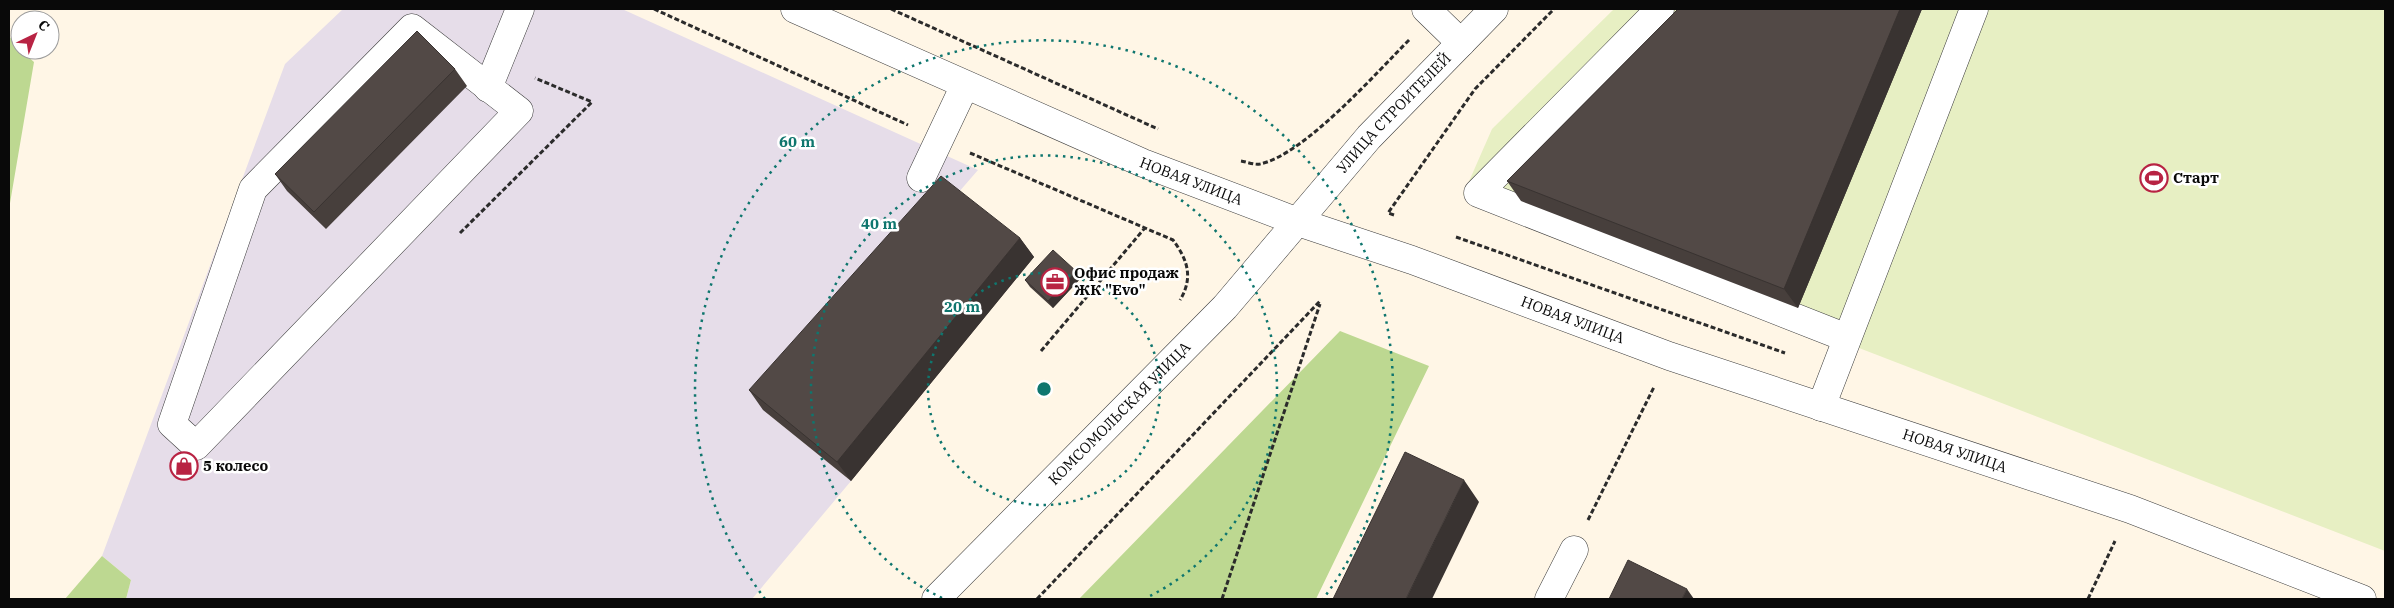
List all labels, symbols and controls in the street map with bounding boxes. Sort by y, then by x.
north arrow [10,10,60,60]
text: С [34,16,53,35]
street label: УЛИЦА СТРОИТЕЛЕЙ [1332,49,1455,177]
text: 60 m [779,132,815,151]
street label: НОВАЯ УЛИЦА [1137,153,1246,209]
sports icon: Старт [2139,163,2169,193]
place label: Старт [2173,168,2219,187]
text: 40 m [861,214,897,233]
place label: Офис продаж ЖК "Evo" [1074,263,1179,299]
office icon: Офис продаж ЖК "Evo" [1040,267,1070,297]
street label: НОВАЯ УЛИЦА [1518,292,1628,348]
text: 20 m [944,297,980,316]
street label: КОМСОМОЛЬСКАЯ УЛИЦА [1044,337,1195,489]
centre of rings [1035,380,1053,398]
street label: НОВАЯ УЛИЦА [1900,424,2010,477]
shop icon: 5 колесо [169,451,199,481]
place label: 5 колесо [203,456,269,475]

